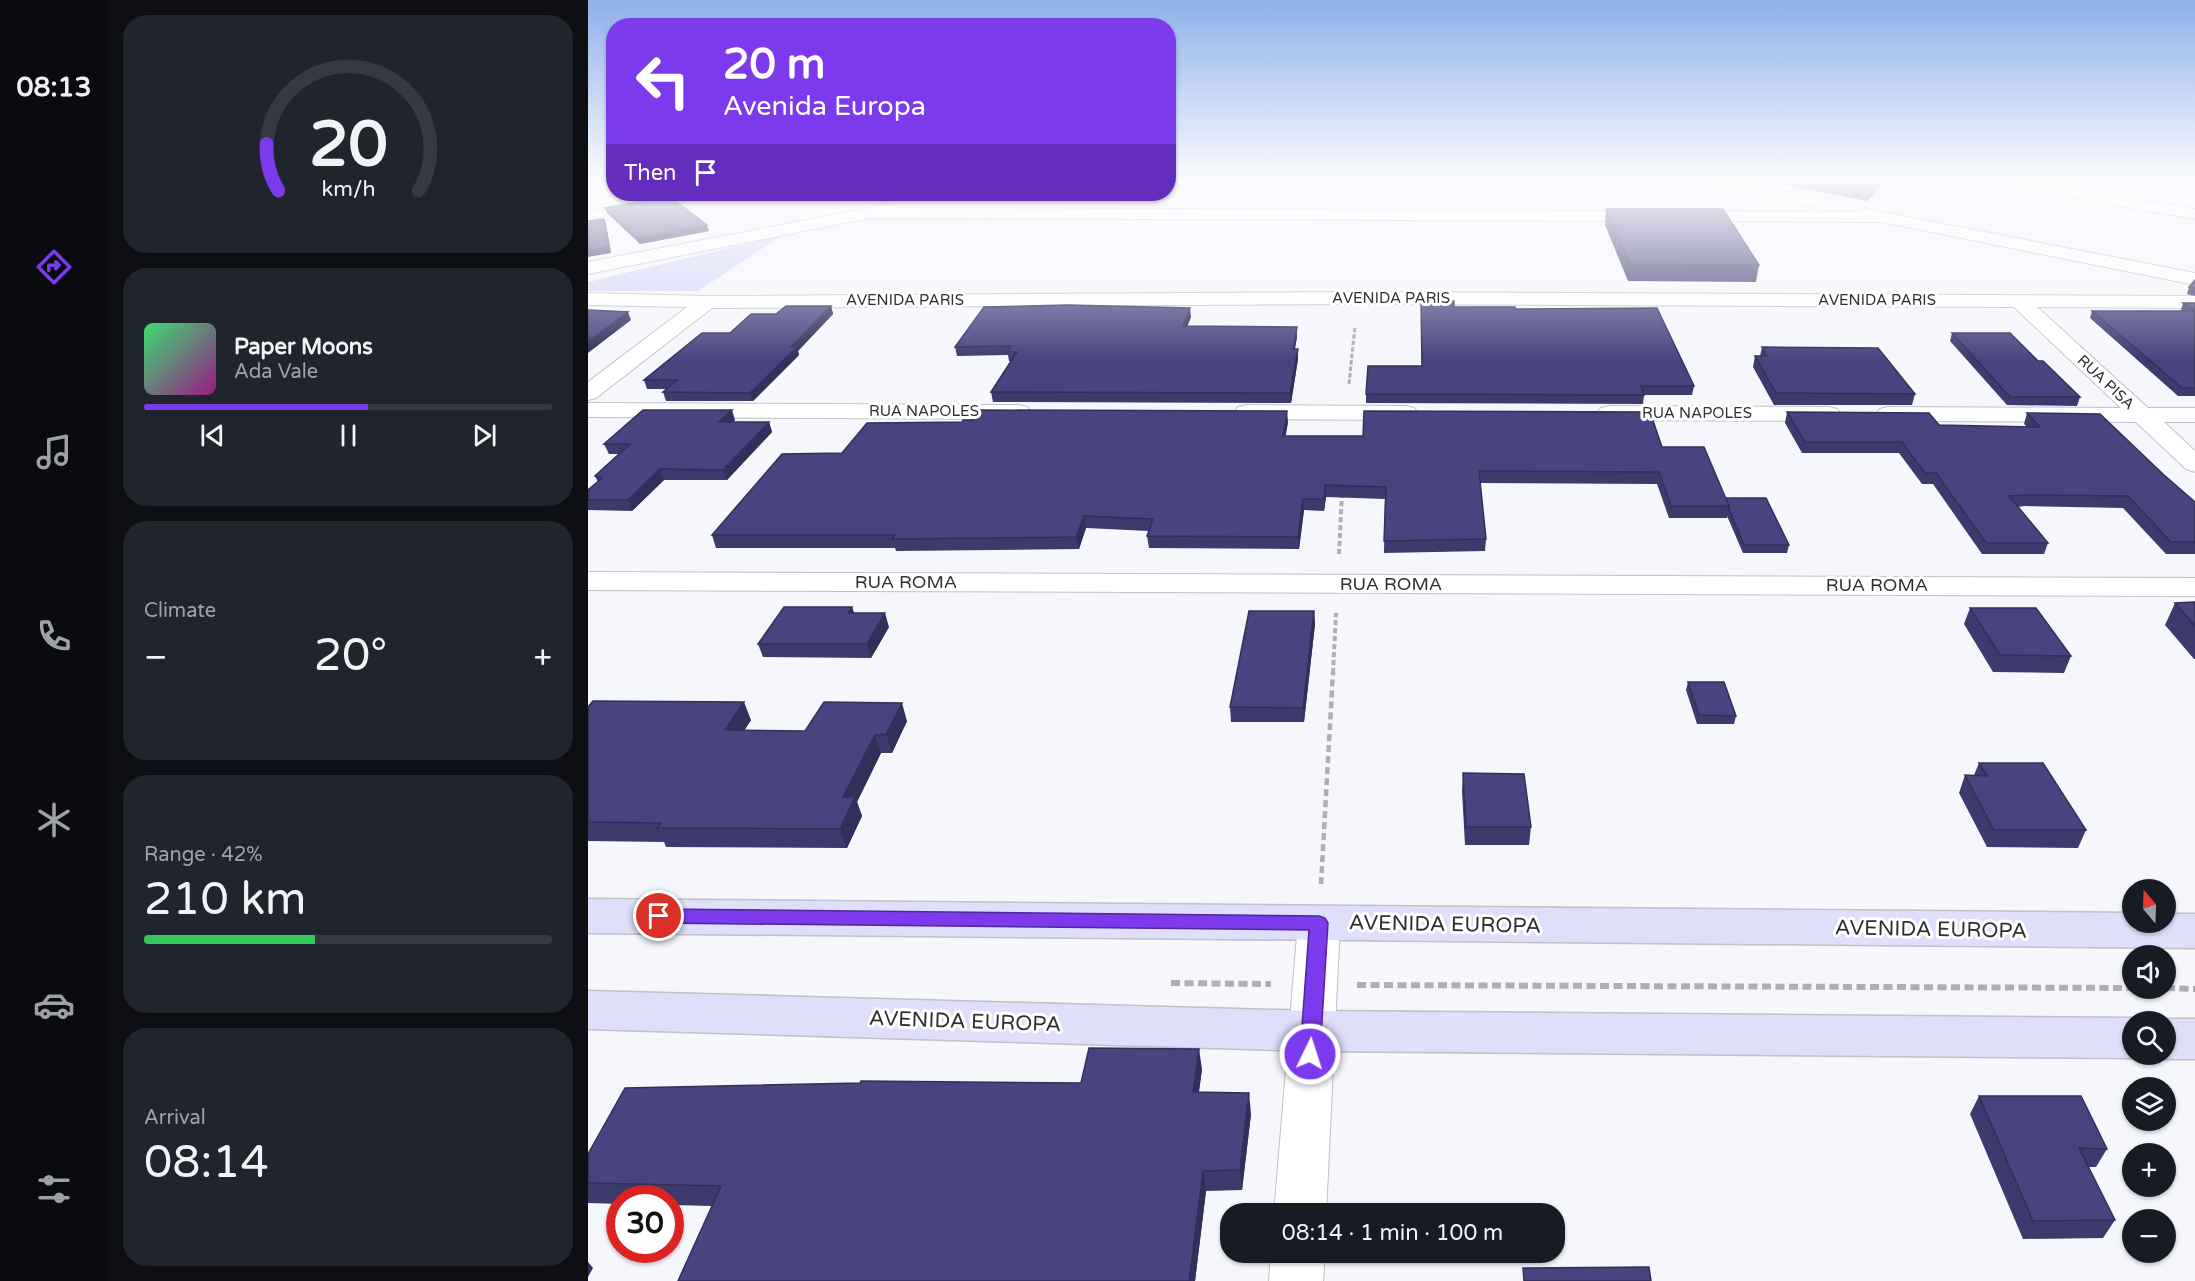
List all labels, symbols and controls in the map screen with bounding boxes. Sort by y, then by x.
text: 20 m [723,39,825,90]
icon: left [624,42,702,120]
text: 08:13 [17,71,91,104]
text: Avenida Europa [723,90,926,123]
text: 20 [309,108,387,183]
icon: arrive [689,156,722,189]
text: Then [624,160,677,186]
text: km/h [321,176,375,202]
icon: directions [33,246,75,288]
street label: AVENIDA PARIS [1332,289,1450,307]
street label: AVENIDA PARIS [846,291,964,309]
street label: AVENIDA PARIS [1818,291,1936,309]
text: Paper Moons [234,334,373,360]
street label: RUA PISA [2074,351,2138,413]
text: Ada Vale [234,360,318,384]
street label: RUA NAPOLES [869,402,979,420]
street label: RUA NAPOLES [1642,404,1752,422]
icon: previous [196,419,229,452]
icon: pause [332,419,365,452]
icon: next [468,419,501,452]
icon: music [33,431,75,473]
street label: RUA ROMA [855,571,957,593]
street label: RUA ROMA [1340,573,1442,595]
street label: RUA ROMA [1826,574,1928,596]
text: Climate [144,599,216,623]
icon: phone [33,615,75,657]
text: 20° [314,629,387,683]
text: − [144,638,168,677]
text: + [533,638,552,677]
icon: climate [33,799,75,841]
text: Range · 42% [144,843,263,867]
text: 210 km [144,873,306,927]
north arrow [2122,879,2176,933]
map controls [2122,879,2176,1263]
pin [633,890,684,941]
icon: arrive [642,899,675,932]
street label: AVENIDA EUROPA [1349,910,1541,939]
street label: AVENIDA EUROPA [1835,915,2027,944]
button: sound [2122,945,2176,999]
icon: car [33,984,75,1026]
street label: AVENIDA EUROPA [868,1006,1062,1037]
button: search [2122,1011,2176,1065]
position arrow [1278,1022,1342,1086]
button: layers [2122,1077,2176,1131]
text: Arrival [144,1106,206,1130]
text: 08:14 [144,1136,269,1190]
button: + [2122,1143,2176,1197]
icon: filters [33,1168,75,1210]
speed limit sign: 30 [606,1185,684,1263]
button: − [2122,1209,2176,1263]
text: 08:14 · 1 min · 100 m [1282,1220,1503,1246]

